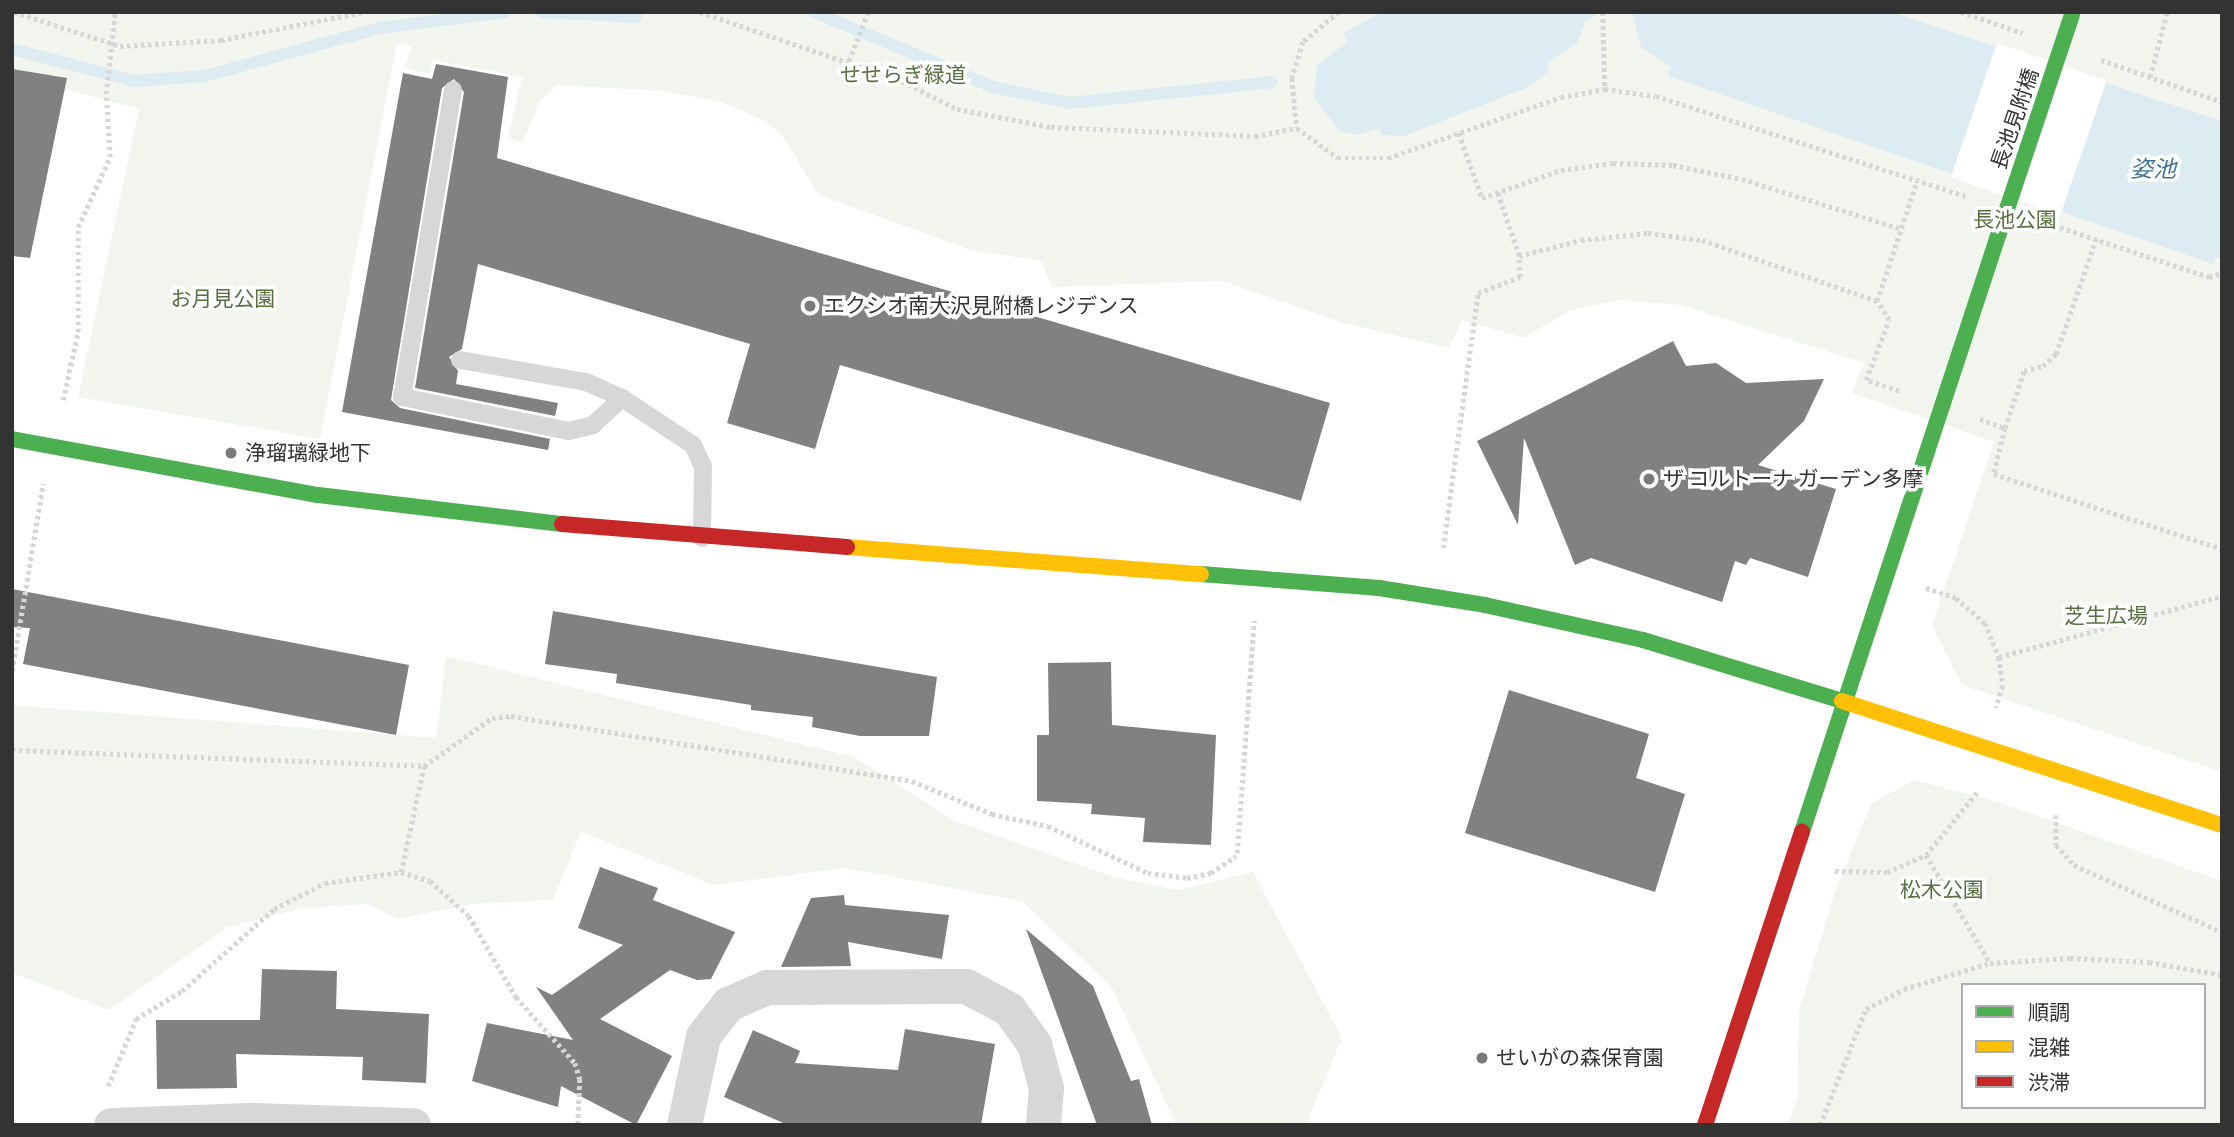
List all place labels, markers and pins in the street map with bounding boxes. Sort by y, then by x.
place label: エクシオ南大沢見附橋レジデンス [824,293,1139,319]
marker: エクシオ南大沢見附橋レジデンス [802,298,818,314]
place label: 浄瑠璃緑地下 [245,440,371,466]
marker: 浄瑠璃緑地下 [223,445,239,461]
place label: ザ コルトーナ ガーデン多摩 [1663,466,1923,492]
marker: ザ コルトーナ ガーデン多摩 [1641,471,1657,487]
place label: せいがの森保育園 [1496,1045,1664,1071]
marker: せいがの森保育園 [1474,1050,1490,1066]

